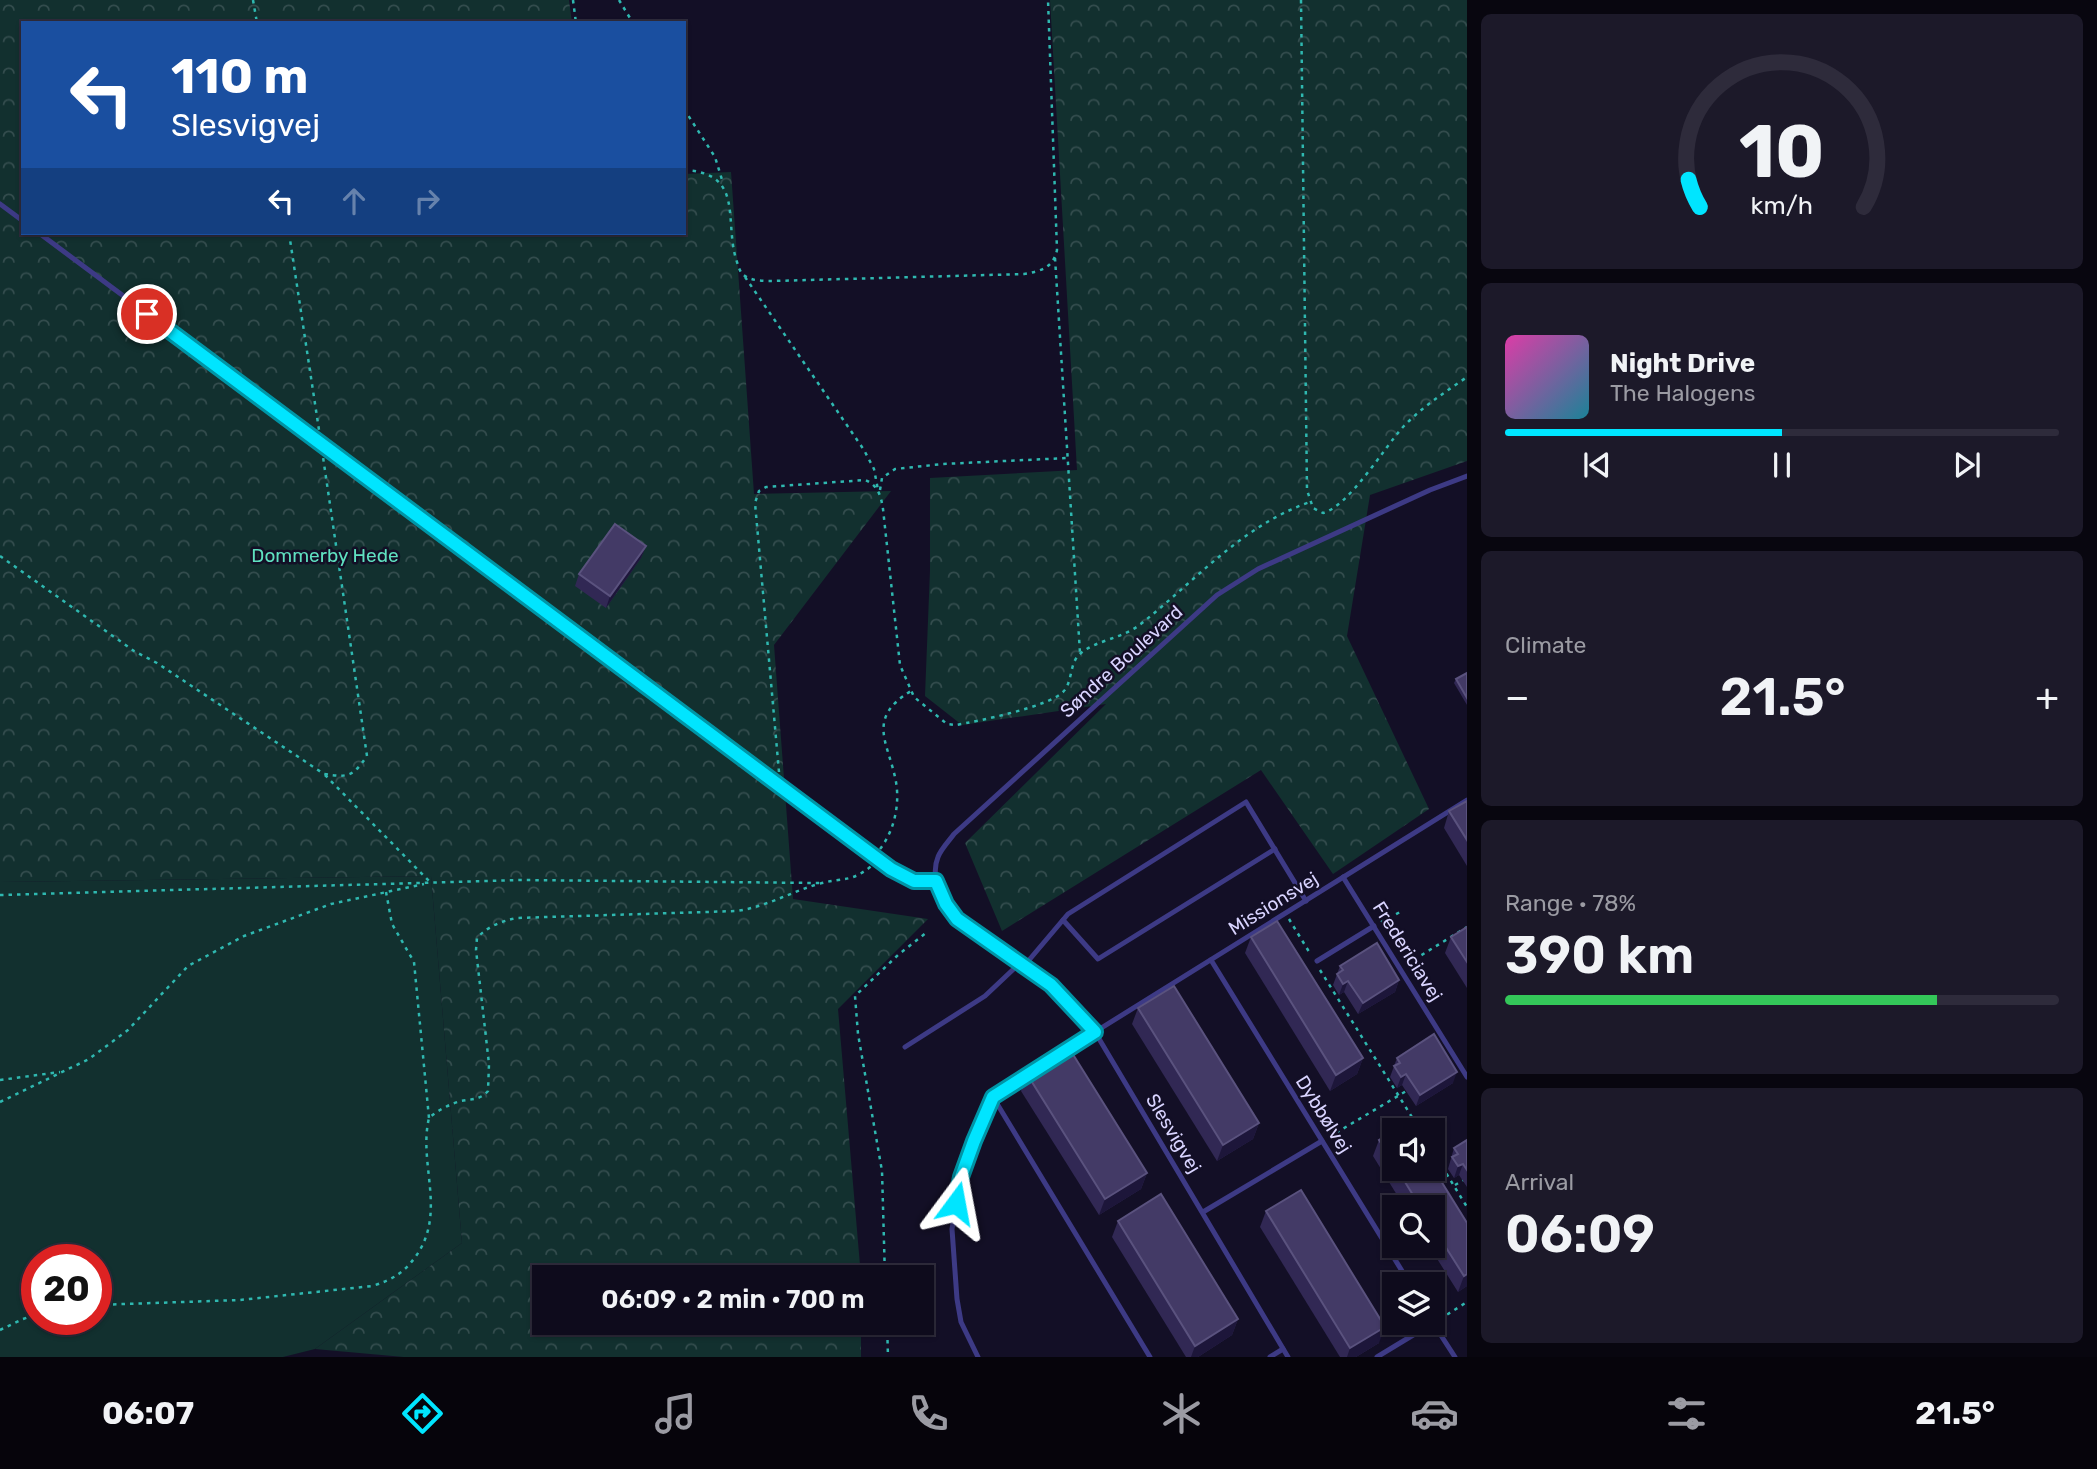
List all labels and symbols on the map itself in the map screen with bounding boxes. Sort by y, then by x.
pin [117,284,177,344]
park label: Dommerby Hede [251,544,399,567]
street label: Søndre Boulevard [1055,600,1187,722]
street label: Missionsvej [1224,867,1322,940]
street label: Fredericiavej [1368,897,1447,1005]
street label: Dybbølvej [1291,1071,1356,1157]
street label: Slesvigvej [1141,1089,1206,1177]
position arrow [919,1166,993,1240]
speed limit sign: 20 [21,1244,112,1335]

